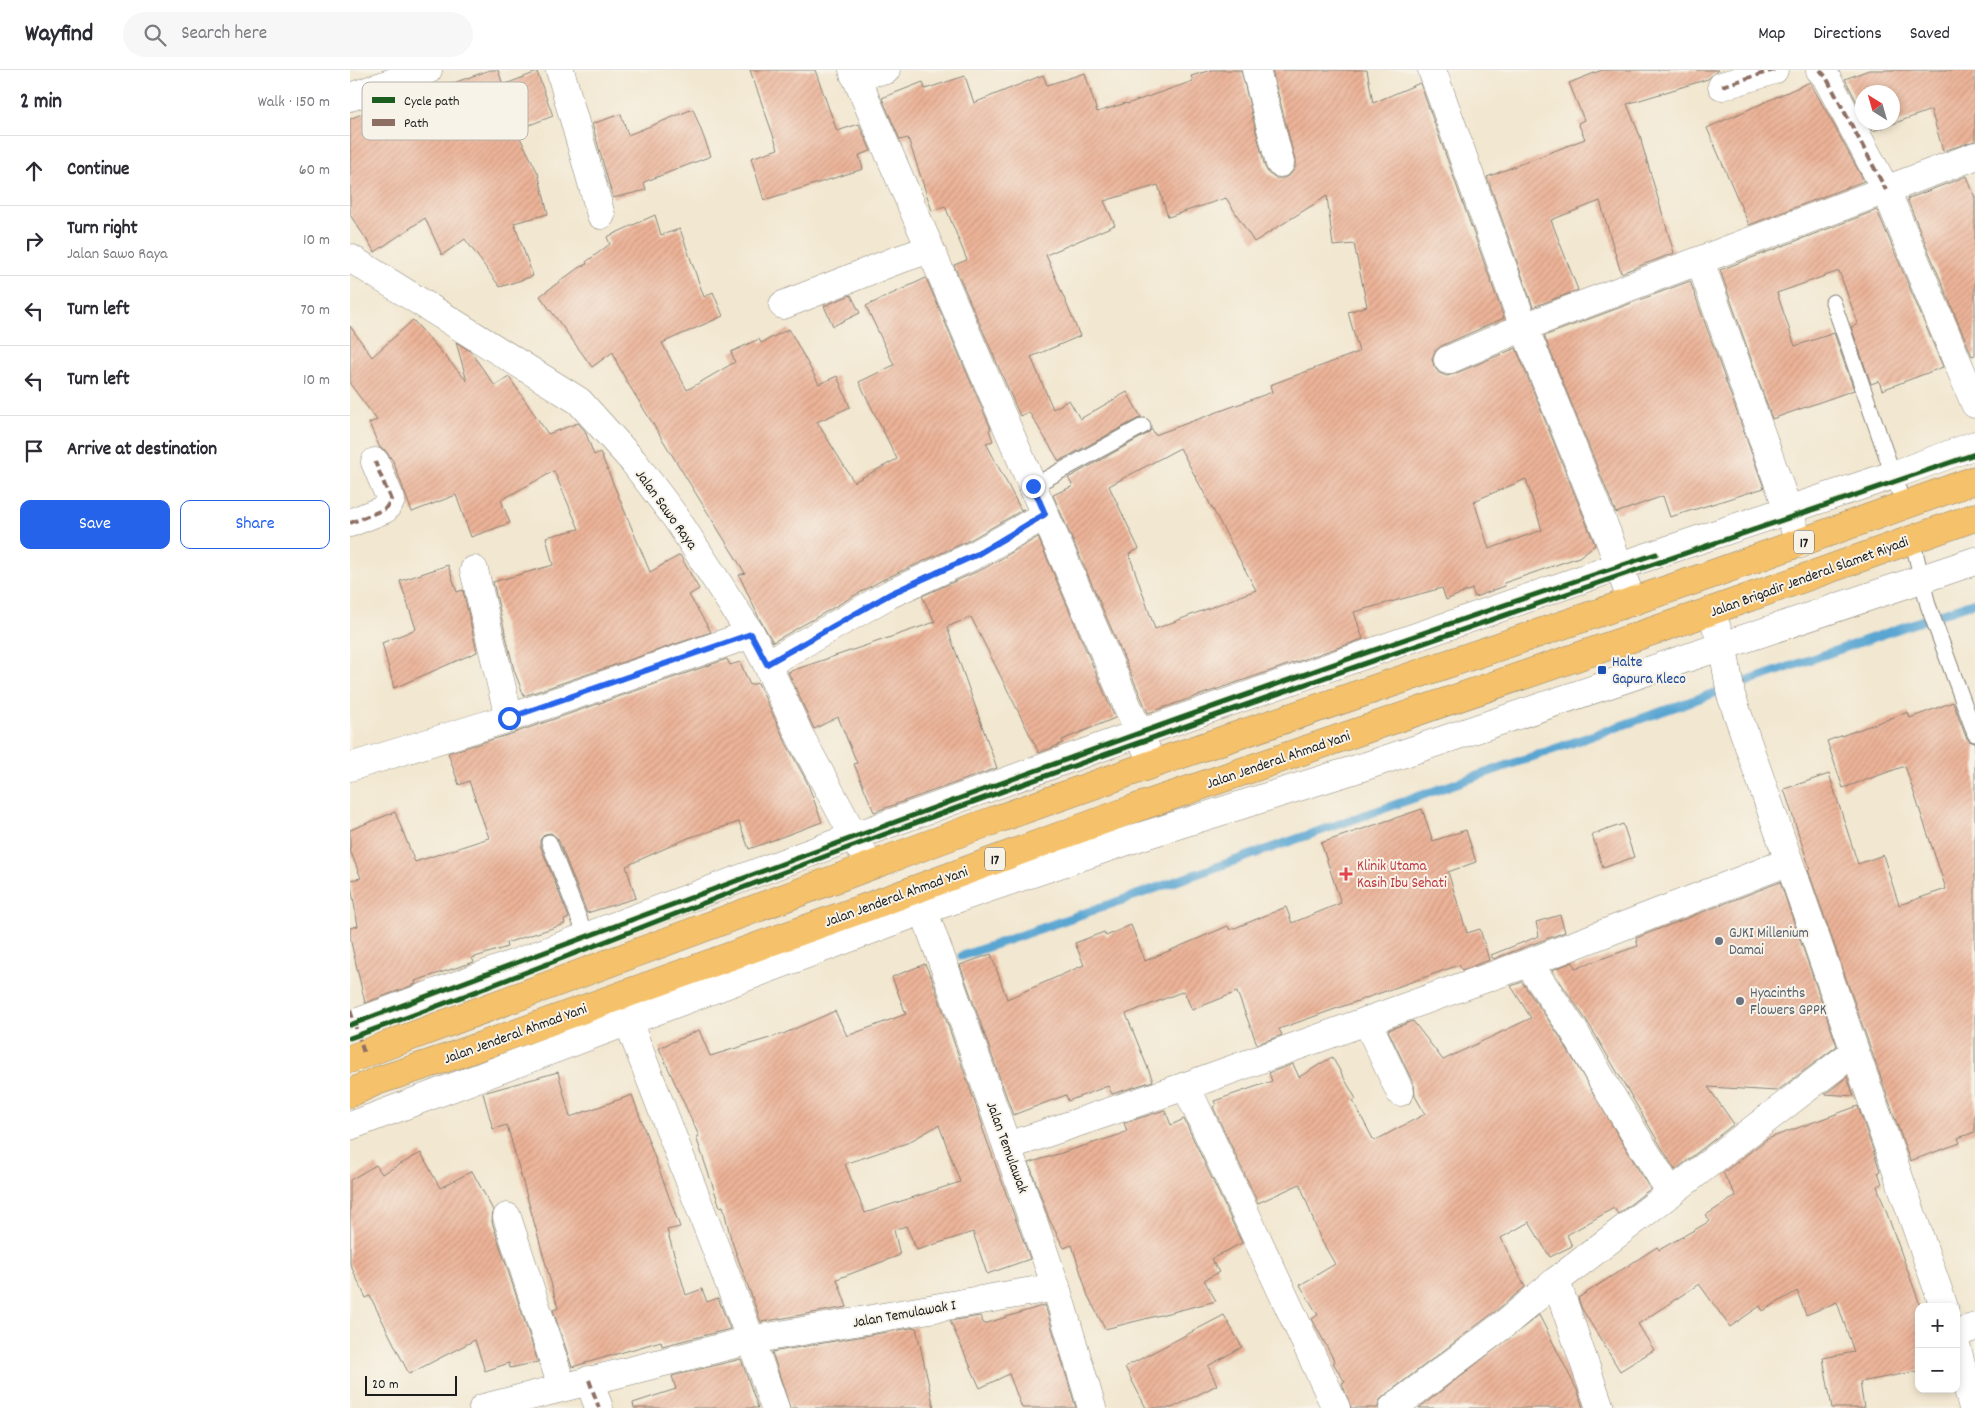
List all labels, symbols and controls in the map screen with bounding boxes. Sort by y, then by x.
search box [123,12,473,57]
text: Wayfind [25,18,93,52]
icon: search [141,21,169,49]
text: Search here [181,21,267,48]
text: Map [1758,22,1785,47]
text: Directions [1813,22,1882,47]
text: Saved [1910,22,1950,47]
legend [362,82,528,140]
north arrow [1855,85,1900,130]
text: 2 min [20,88,62,118]
text: Walk · 150 m [258,91,330,114]
text: Cycle path [404,92,460,112]
text: Path [404,114,429,134]
icon: ahead [20,157,48,185]
text: Continue [67,157,129,184]
text: 60 m [299,159,330,182]
text: Turn right [67,216,138,243]
icon: right [20,227,48,255]
text: 10 m [303,229,330,252]
text: Jalan Sawo Raya [67,243,168,266]
icon: left [20,297,48,325]
text: Turn left [67,297,130,324]
text: 70 m [300,299,330,322]
icon: left [20,367,48,395]
text: Turn left [67,367,130,394]
text: 10 m [303,369,330,392]
icon: arrive [20,437,48,465]
text: Arrive at destination [67,437,217,464]
street label: Jalan Sawo Raya [629,466,703,556]
route end [1022,475,1045,498]
button: Save [20,500,170,549]
button: Share [180,500,330,549]
road number: 17 [1794,531,1814,554]
street label: Jalan Brigadir Jenderal Slamet Riyadi [1707,532,1912,624]
place label: Halte Gapura Kleco [1612,652,1686,691]
marker: Halte Gapura Kleco [1596,664,1608,676]
route start [498,707,521,730]
street label: Jalan Jenderal Ahmad Yani [1204,726,1354,796]
road number: 17 [985,848,1005,871]
place label: Klinik Utama Kasih Ibu Sehati [1357,856,1447,895]
street label: Jalan Jenderal Ahmad Yani [822,862,972,934]
marker: Klinik Utama Kasih Ibu Sehati [1339,867,1353,881]
place label: GJKI Millenium Damai [1729,923,1809,962]
marker: GJKI Millenium Damai [1713,935,1725,947]
place label: Hyacinths Flowers GPPK [1750,983,1827,1022]
marker: Hyacinths Flowers GPPK [1734,995,1746,1007]
street label: Jalan Jenderal Ahmad Yani [441,999,591,1071]
street label: Jalan Temulawak [979,1099,1033,1197]
street label: Jalan Temulawak I [851,1295,958,1335]
map controls [1915,1303,1960,1393]
button: + [1915,1303,1960,1348]
button: − [1915,1348,1960,1393]
scale bar [365,1373,458,1396]
text: 20 m [372,1375,399,1395]

